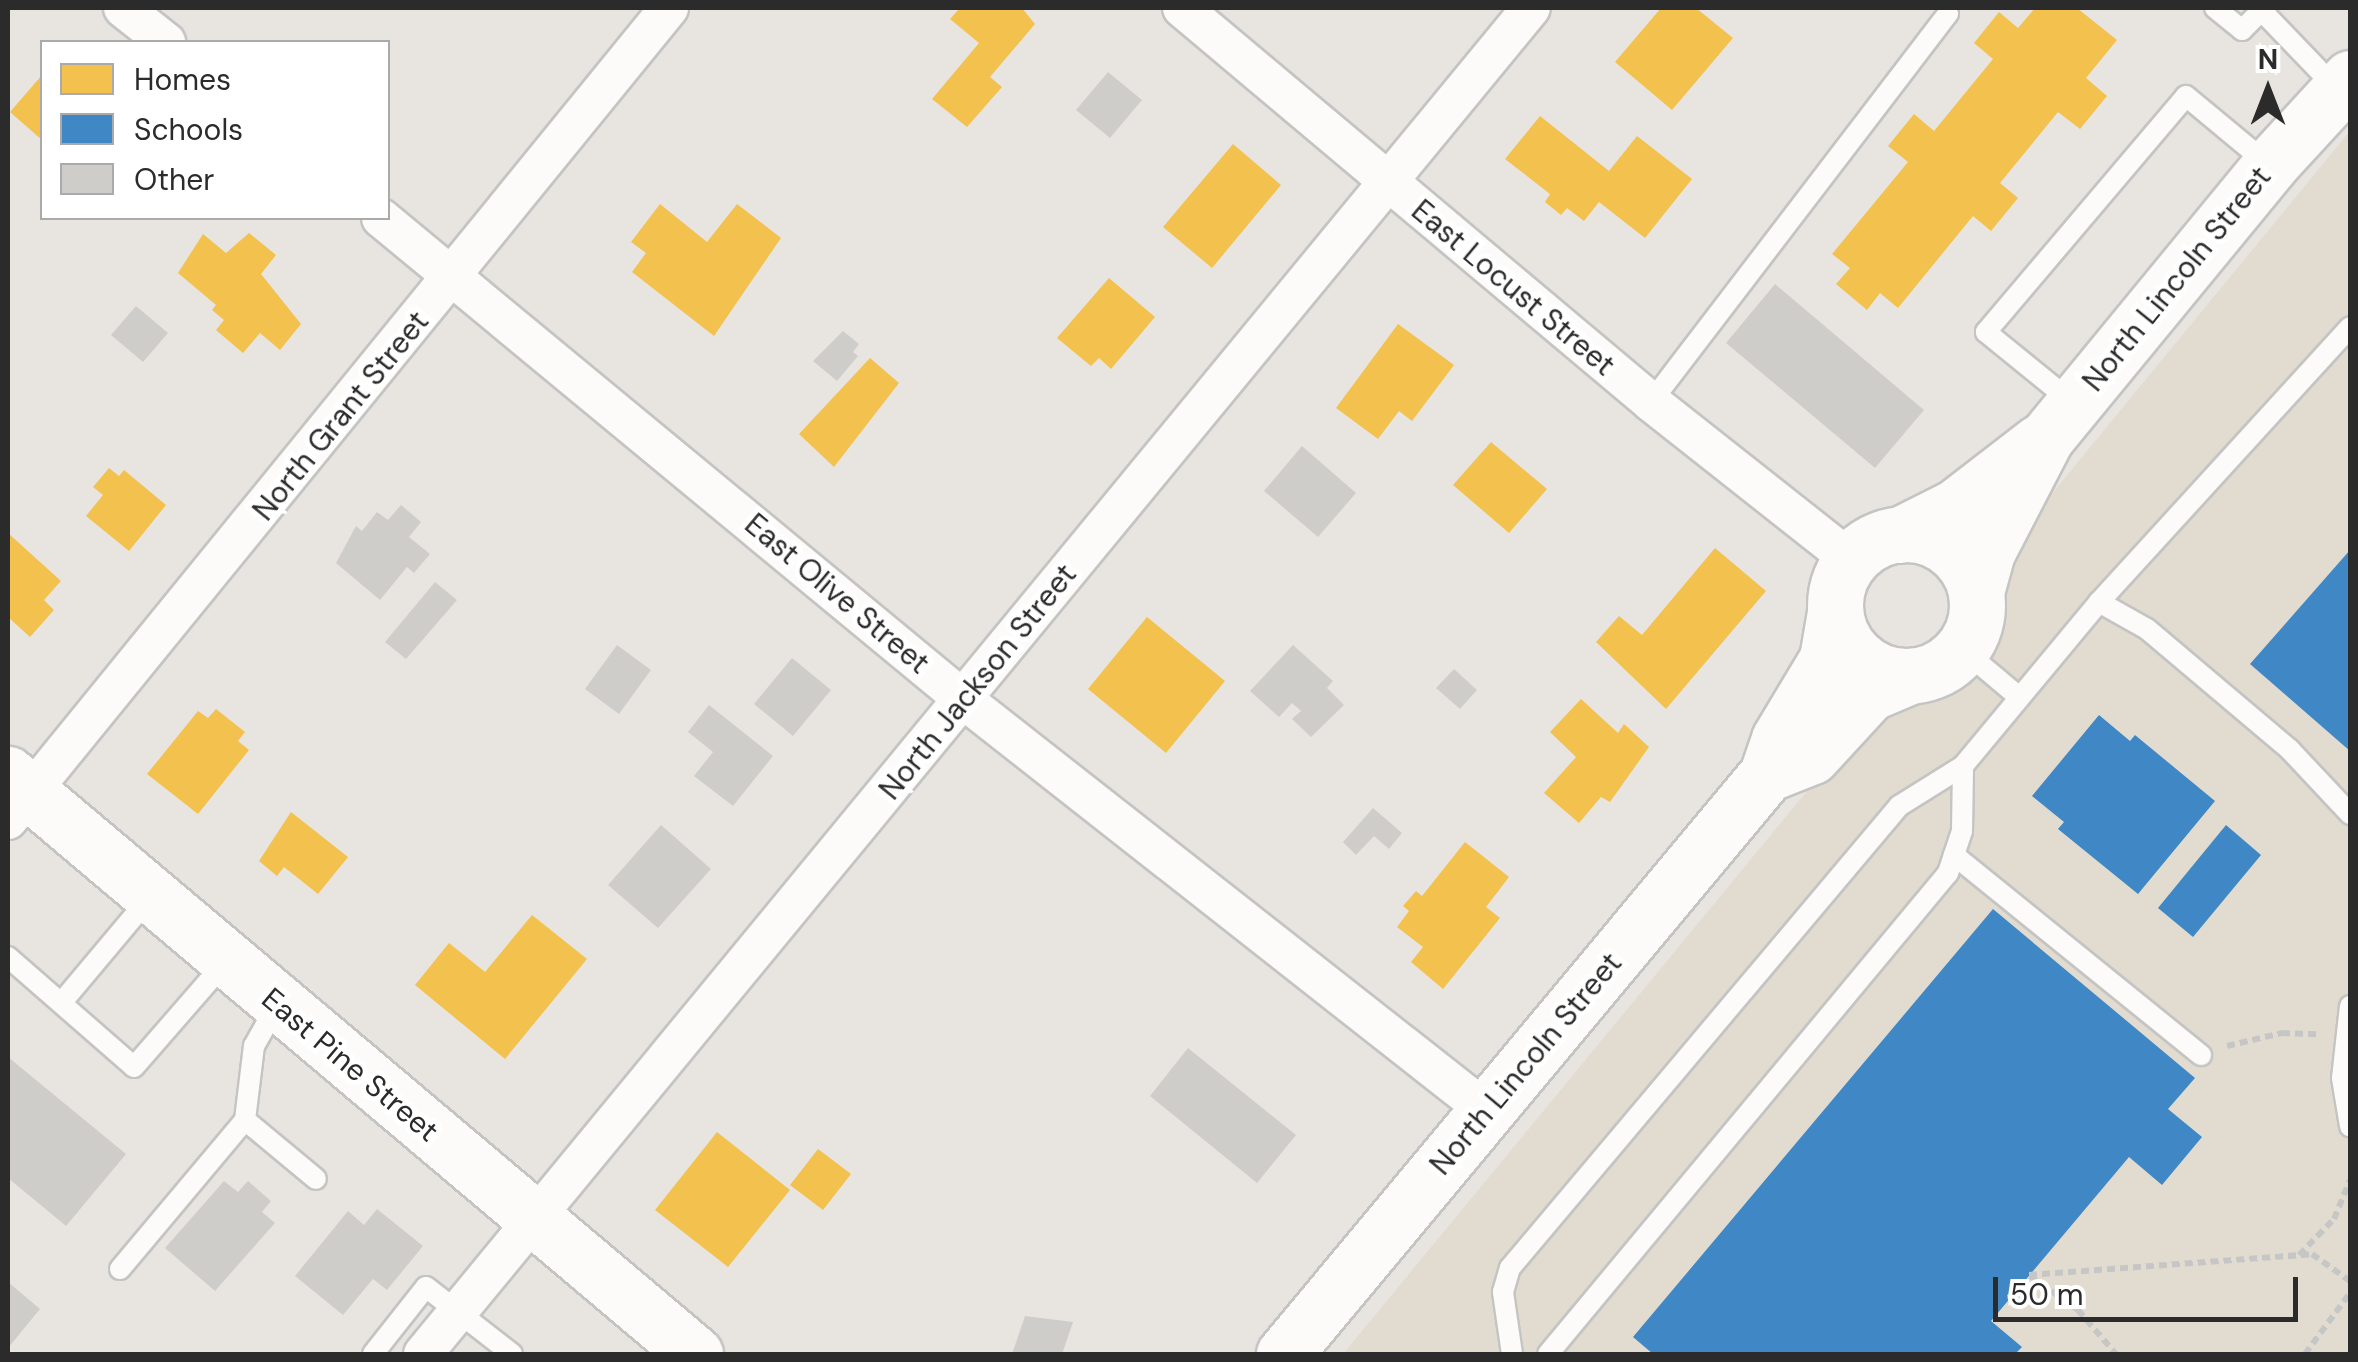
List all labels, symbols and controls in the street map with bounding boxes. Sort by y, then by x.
legend [40,40,390,220]
north arrow [2218,40,2318,140]
text: N [2258,41,2278,78]
text: Homes [134,60,231,99]
text: Schools [134,110,243,149]
street label: North Lincoln Street [2075,159,2279,399]
text: Other [134,160,214,199]
street label: East Locust Street [1404,193,1622,383]
street label: North Grant Street [246,304,436,528]
street label: East Olive Street [737,506,937,682]
street label: North Jackson Street [872,557,1084,807]
street label: North Lincoln Street [1423,946,1629,1182]
street label: East Pine Street [254,981,446,1149]
scale bar [1998,1257,2303,1319]
text: 50 m [2010,1275,2084,1314]

